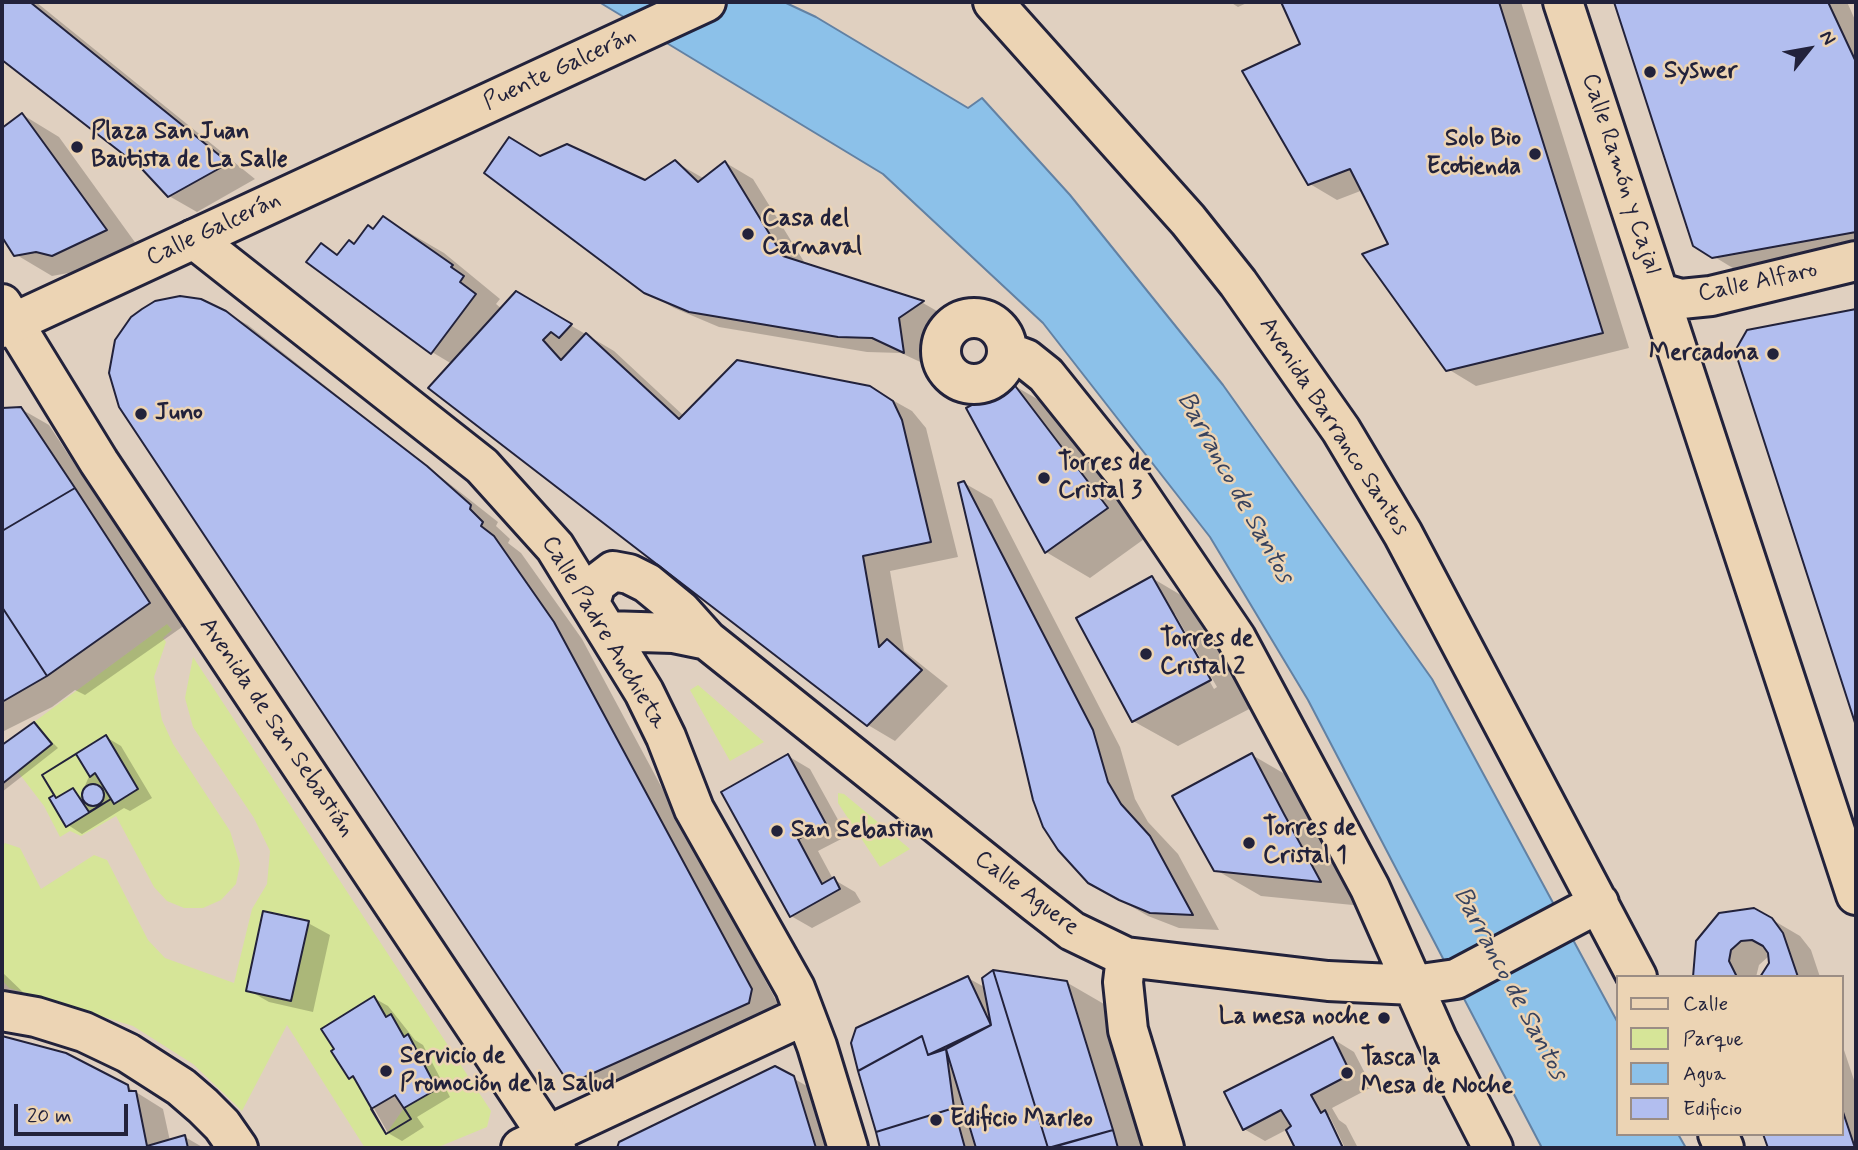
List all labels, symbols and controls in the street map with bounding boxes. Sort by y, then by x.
north arrow [1774,14,1844,84]
street label: Puente Galcerán [479,22,641,118]
text: N [1813,26,1841,50]
place label: Syswer [1664,58,1737,86]
marker: Syswer [1642,64,1658,80]
street label: Calle Ramón y Cajal [1574,70,1666,278]
place label: Plaza San Juan Bautista de La Salle [91,119,288,175]
place label: Solo Bio Ecotienda [1427,126,1521,182]
marker: Plaza San Juan Bautista de La Salle [69,139,85,155]
marker: Solo Bio Ecotienda [1527,146,1543,162]
street label: Calle Galcerán [142,186,286,274]
place label: Casa del Carnaval [762,206,862,262]
marker: Casa del Carnaval [740,226,756,242]
street label: Calle Alfaro [1696,256,1820,310]
street label: Avenida Barranco Santos [1252,312,1414,542]
place label: Mercadona [1649,340,1759,368]
marker: Mercadona [1765,346,1781,362]
water label: Barranco de Santos [1169,387,1299,589]
place label: Juno [155,400,203,428]
marker: Juno [133,406,149,422]
place label: Torres de Cristal 3 [1058,450,1152,506]
marker: Torres de Cristal 3 [1036,470,1052,486]
street label: Calle Padre Anchieta [534,531,672,735]
street label: Avenida de San Sebastián [192,613,360,843]
place label: Torres de Cristal 2 [1160,626,1254,682]
marker: Torres de Cristal 2 [1138,646,1154,662]
place label: Torres de Cristal 1 [1263,815,1357,871]
place label: San Sebastian [791,817,933,845]
marker: San Sebastian [769,823,785,839]
marker: Torres de Cristal 1 [1241,835,1257,851]
street label: Calle Aguere [968,845,1084,943]
water label: Barranco de Santos [1445,882,1573,1086]
legend [1616,975,1844,1136]
text: Calle [1683,990,1728,1018]
place label: La mesa noche [1219,1004,1370,1032]
marker: La mesa noche [1376,1010,1392,1026]
text: Parque [1683,1025,1743,1053]
place label: Servicio de Promoción de la Salud [400,1043,615,1099]
place label: Tasca la Mesa de Noche [1361,1045,1513,1101]
text: Agua [1683,1060,1726,1088]
marker: Servicio de Promoción de la Salud [378,1063,394,1079]
marker: Tasca la Mesa de Noche [1339,1065,1355,1081]
scale bar [18,1090,131,1134]
text: Edificio [1683,1095,1742,1123]
text: 20 m [27,1102,72,1130]
place label: Edificio Marleo [950,1106,1093,1134]
marker: Edificio Marleo [928,1112,944,1128]

